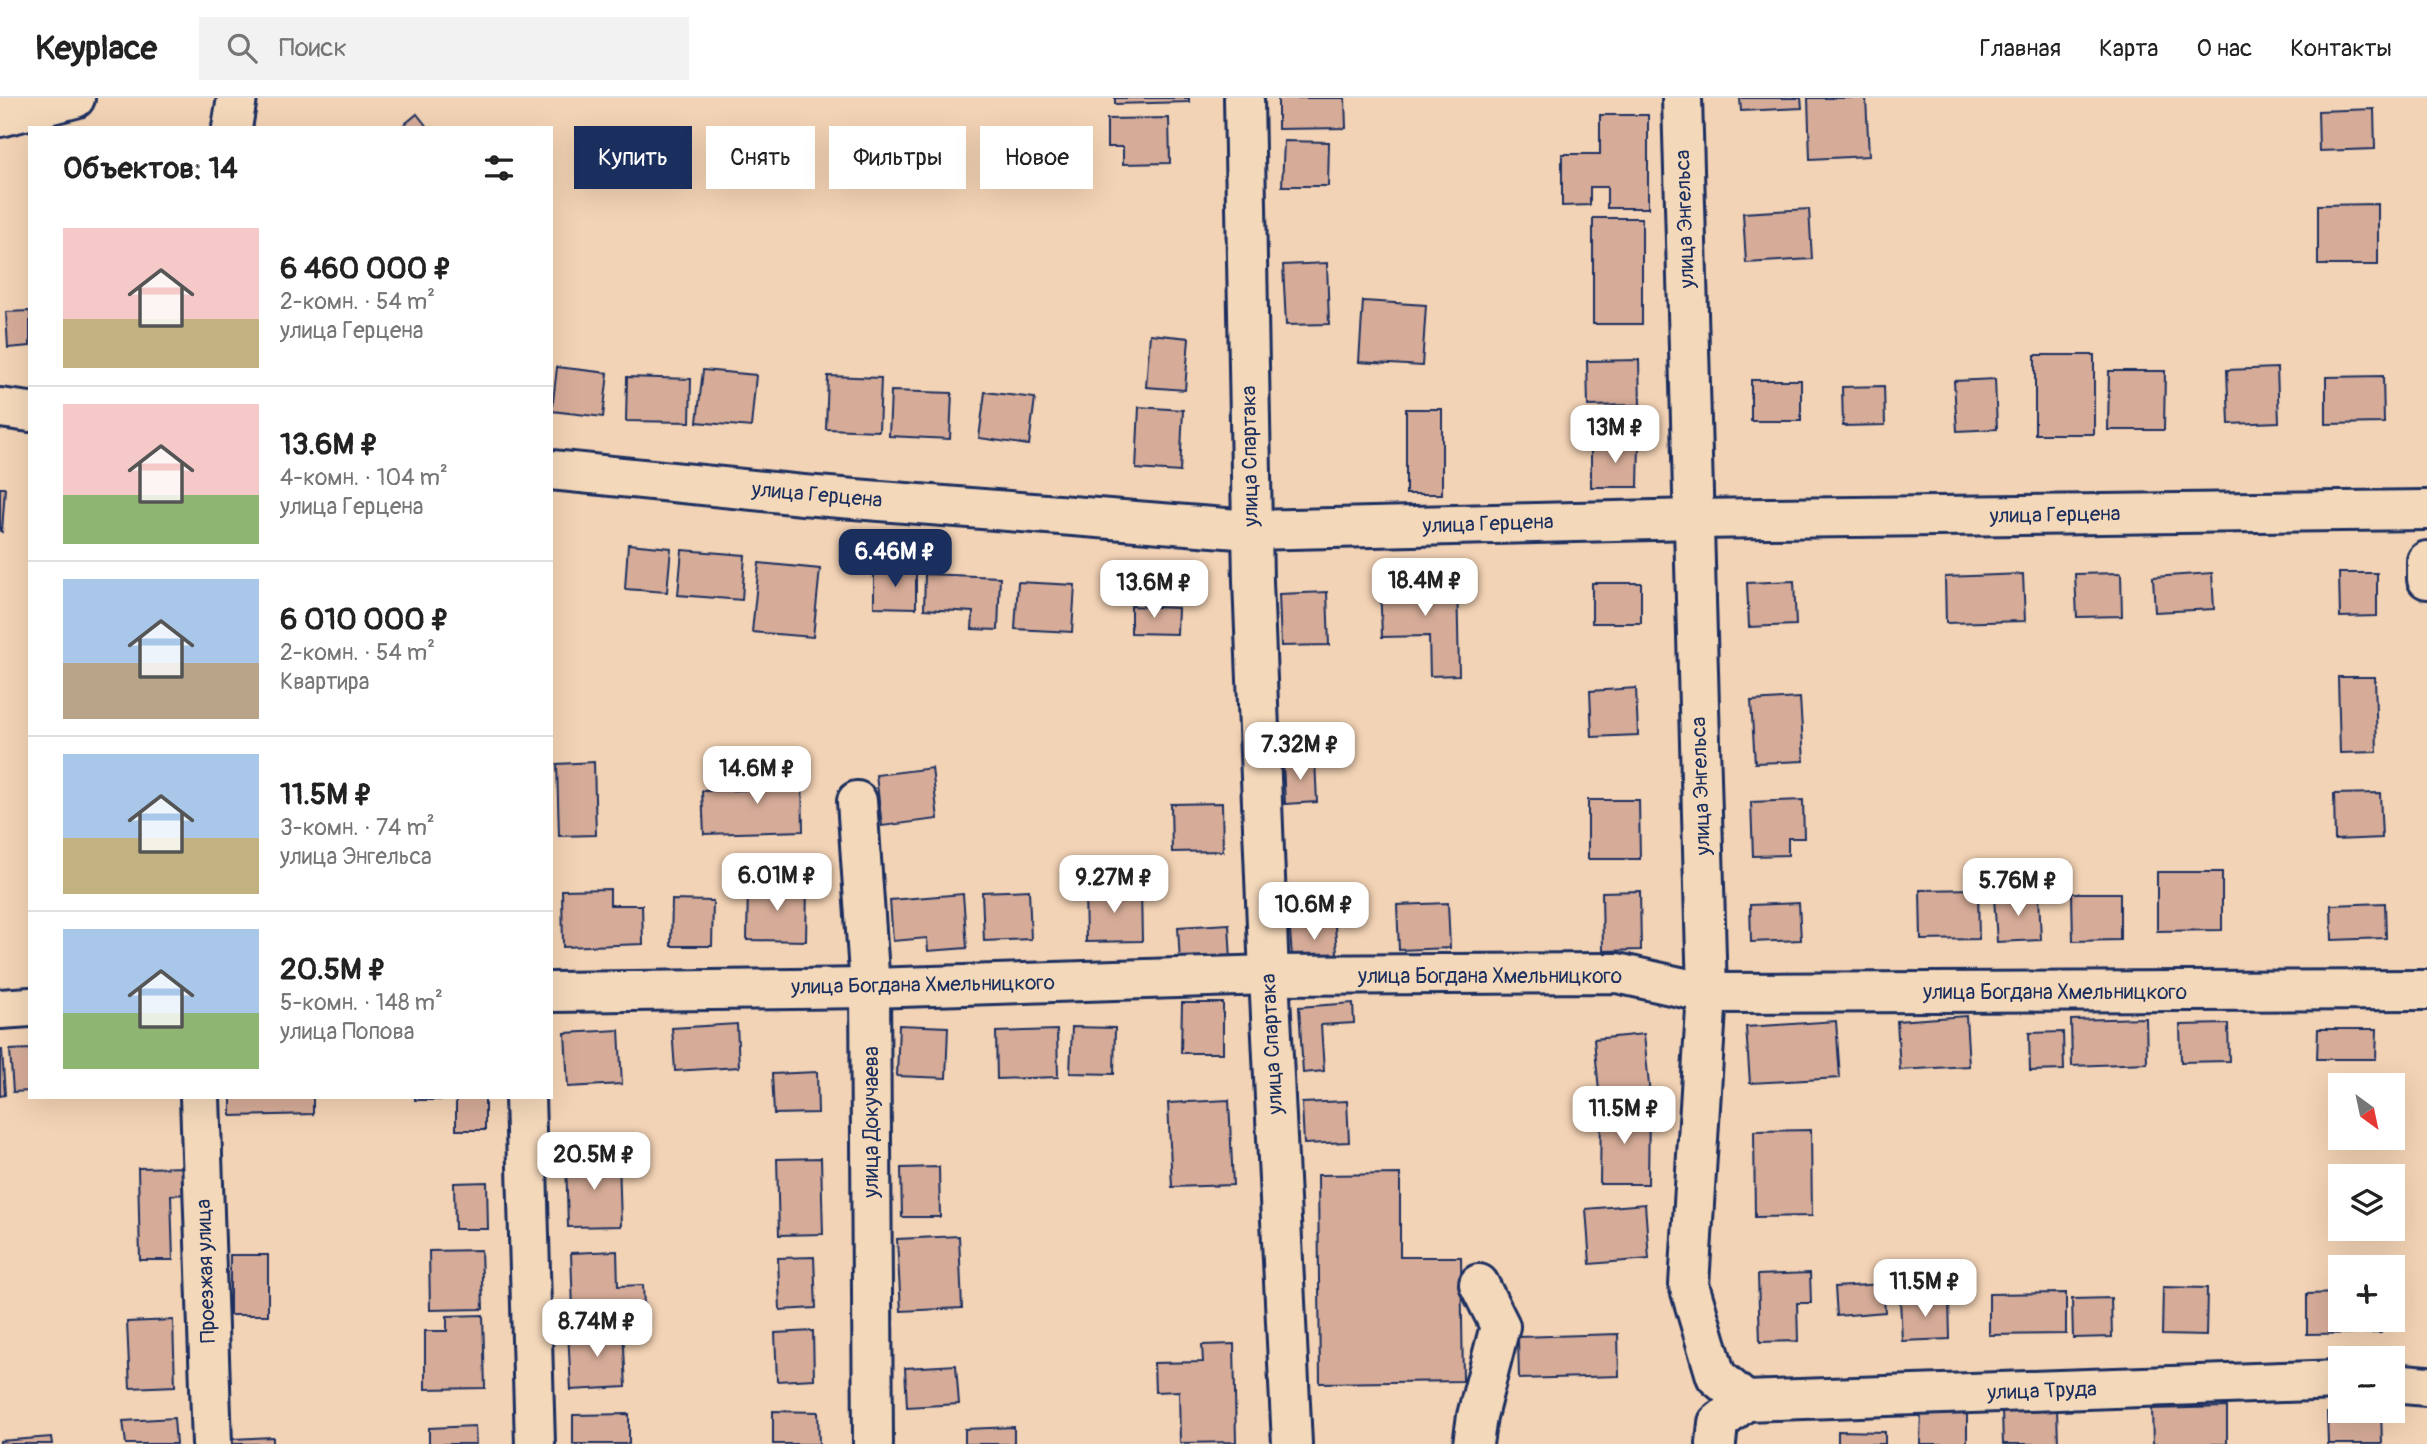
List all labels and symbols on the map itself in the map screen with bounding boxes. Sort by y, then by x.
street label: улица Энгельса [1669,149,1701,290]
street label: улица Спартака [1235,385,1265,528]
pin: 13M ₽ [1566,406,1664,465]
street label: улица Герцена [750,476,883,514]
street label: улица Герцена [1988,500,2121,530]
street label: улица Герцена [1421,508,1554,540]
pin: 6.46M ₽ [830,530,960,589]
pin: 18.4M ₽ [1360,559,1490,618]
pin: 13.6M ₽ [1089,560,1219,620]
street label: улица Энгельса [1685,716,1717,857]
pin: 7.32M ₽ [1235,722,1365,782]
pin: 14.6M ₽ [692,746,822,806]
pin: 6.01M ₽ [712,854,842,913]
pin: 9.27M ₽ [1049,856,1179,915]
pin: 5.76M ₽ [1953,858,2083,918]
pin: 10.6M ₽ [1249,882,1379,942]
street label: улица Богдана Хмельницкого [1357,963,1622,990]
street label: улица Богдана Хмельницкого [790,969,1055,1001]
street label: улица Спартака [1255,973,1289,1116]
street label: улица Богдана Хмельницкого [1922,979,2187,1006]
street label: улица Докучаева [858,1046,885,1199]
north arrow [2328,1073,2404,1150]
pin: 11.5M ₽ [1559,1086,1689,1146]
pin: 20.5M ₽ [529,1132,659,1192]
street label: Проезжая улица [190,1198,222,1344]
pin: 11.5M ₽ [1860,1260,1990,1319]
pin: 8.74M ₽ [532,1300,662,1359]
street label: улица Труда [1986,1376,2097,1406]

